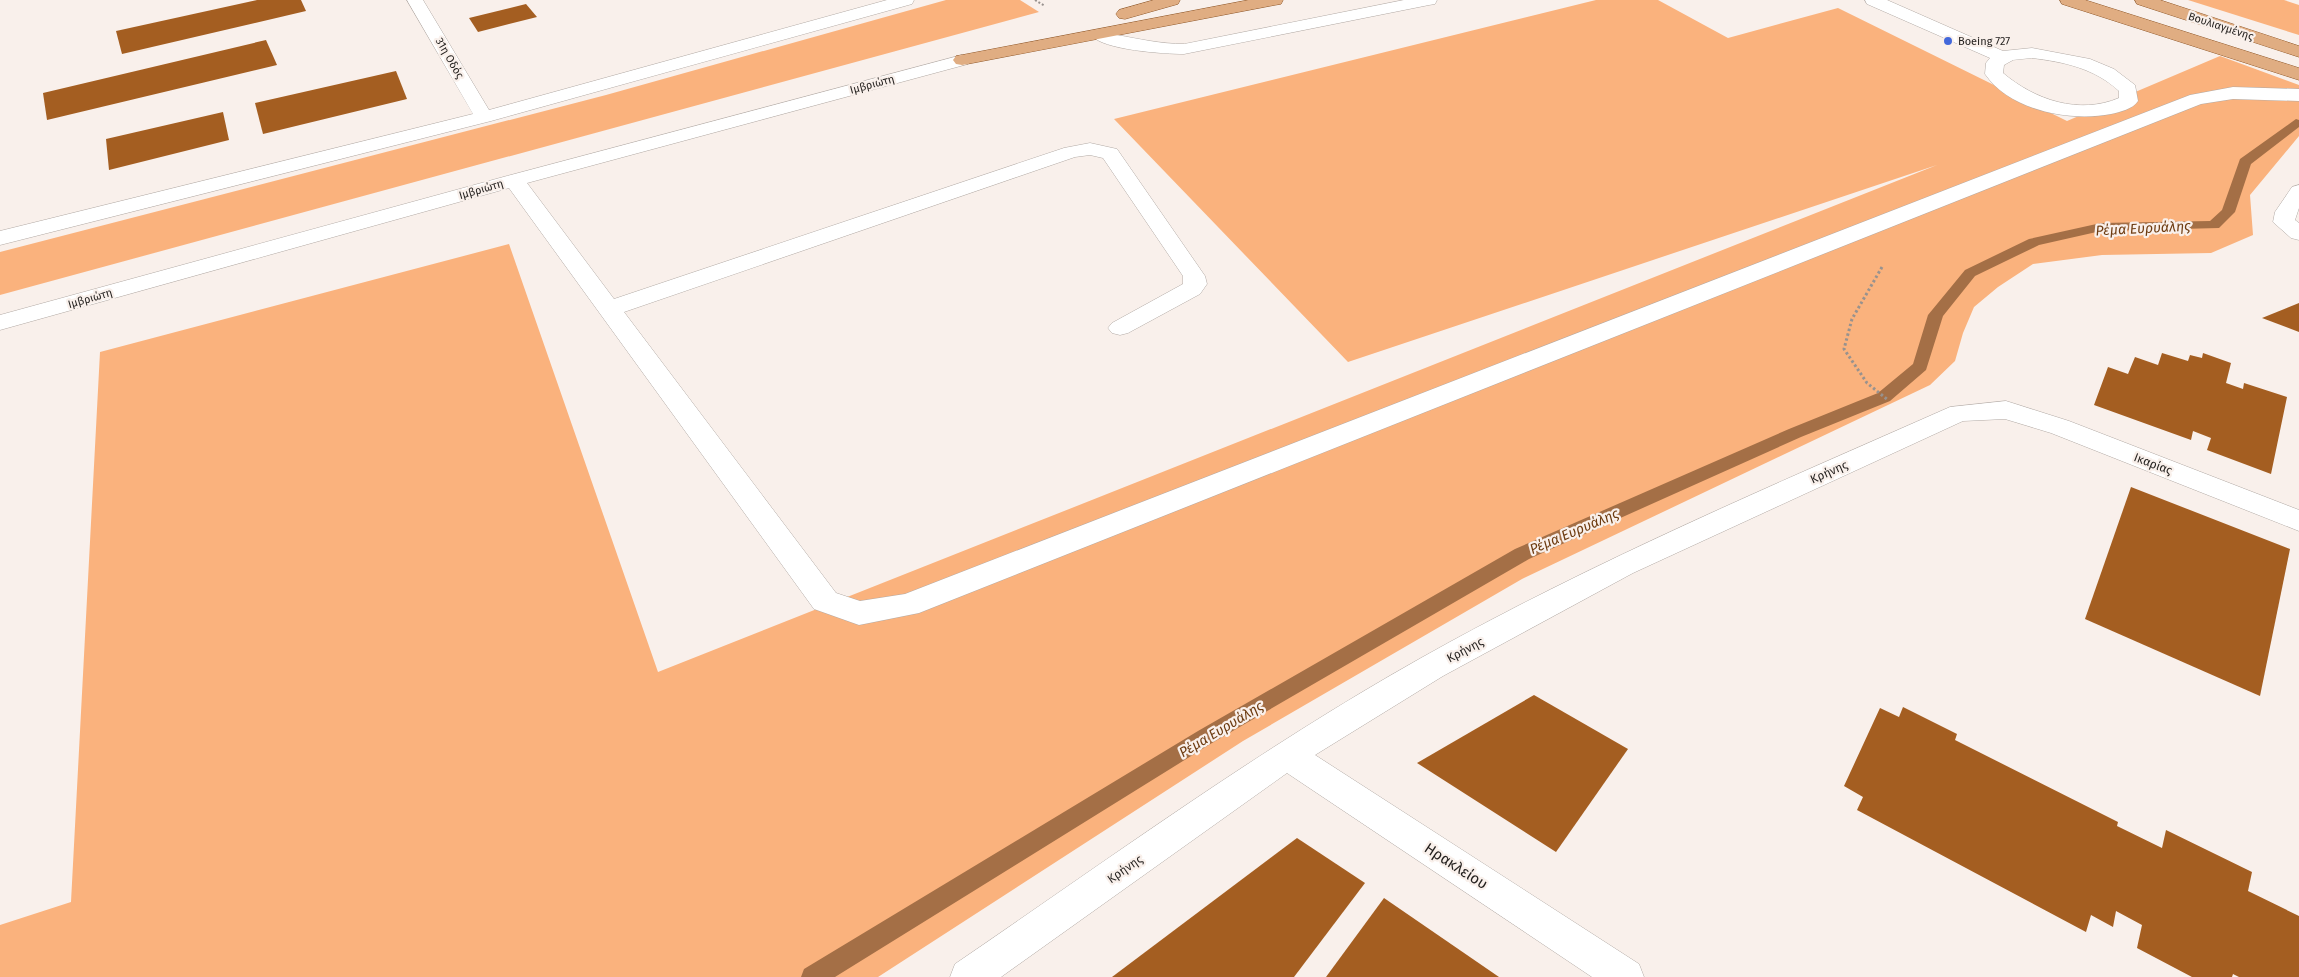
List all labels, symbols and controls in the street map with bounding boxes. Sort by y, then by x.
street label: Βουλιαγμένης [2186,10,2255,43]
marker: Boeing 727 [1942,35,1954,47]
place label: Boeing 727 [1958,35,2010,48]
street label: 31η Οδός [433,36,466,81]
street label: Ιμβριώτη [848,72,896,97]
street label: Ιμβριώτη [457,177,505,202]
water label: Ρέμα Ευρυάλης [2095,217,2192,239]
street label: Ιμβριώτη [66,286,114,311]
street label: Ικαρίας [2132,450,2174,478]
street label: Κρήνης [1808,457,1850,486]
water label: Ρέμα Ευρυάλης [1527,505,1622,558]
street label: Κρήνης [1444,634,1486,665]
water label: Ρέμα Ευρυάλης [1176,697,1267,761]
street label: Ηρακλείου [1421,839,1491,893]
street label: Κρήνης [1105,852,1146,886]

